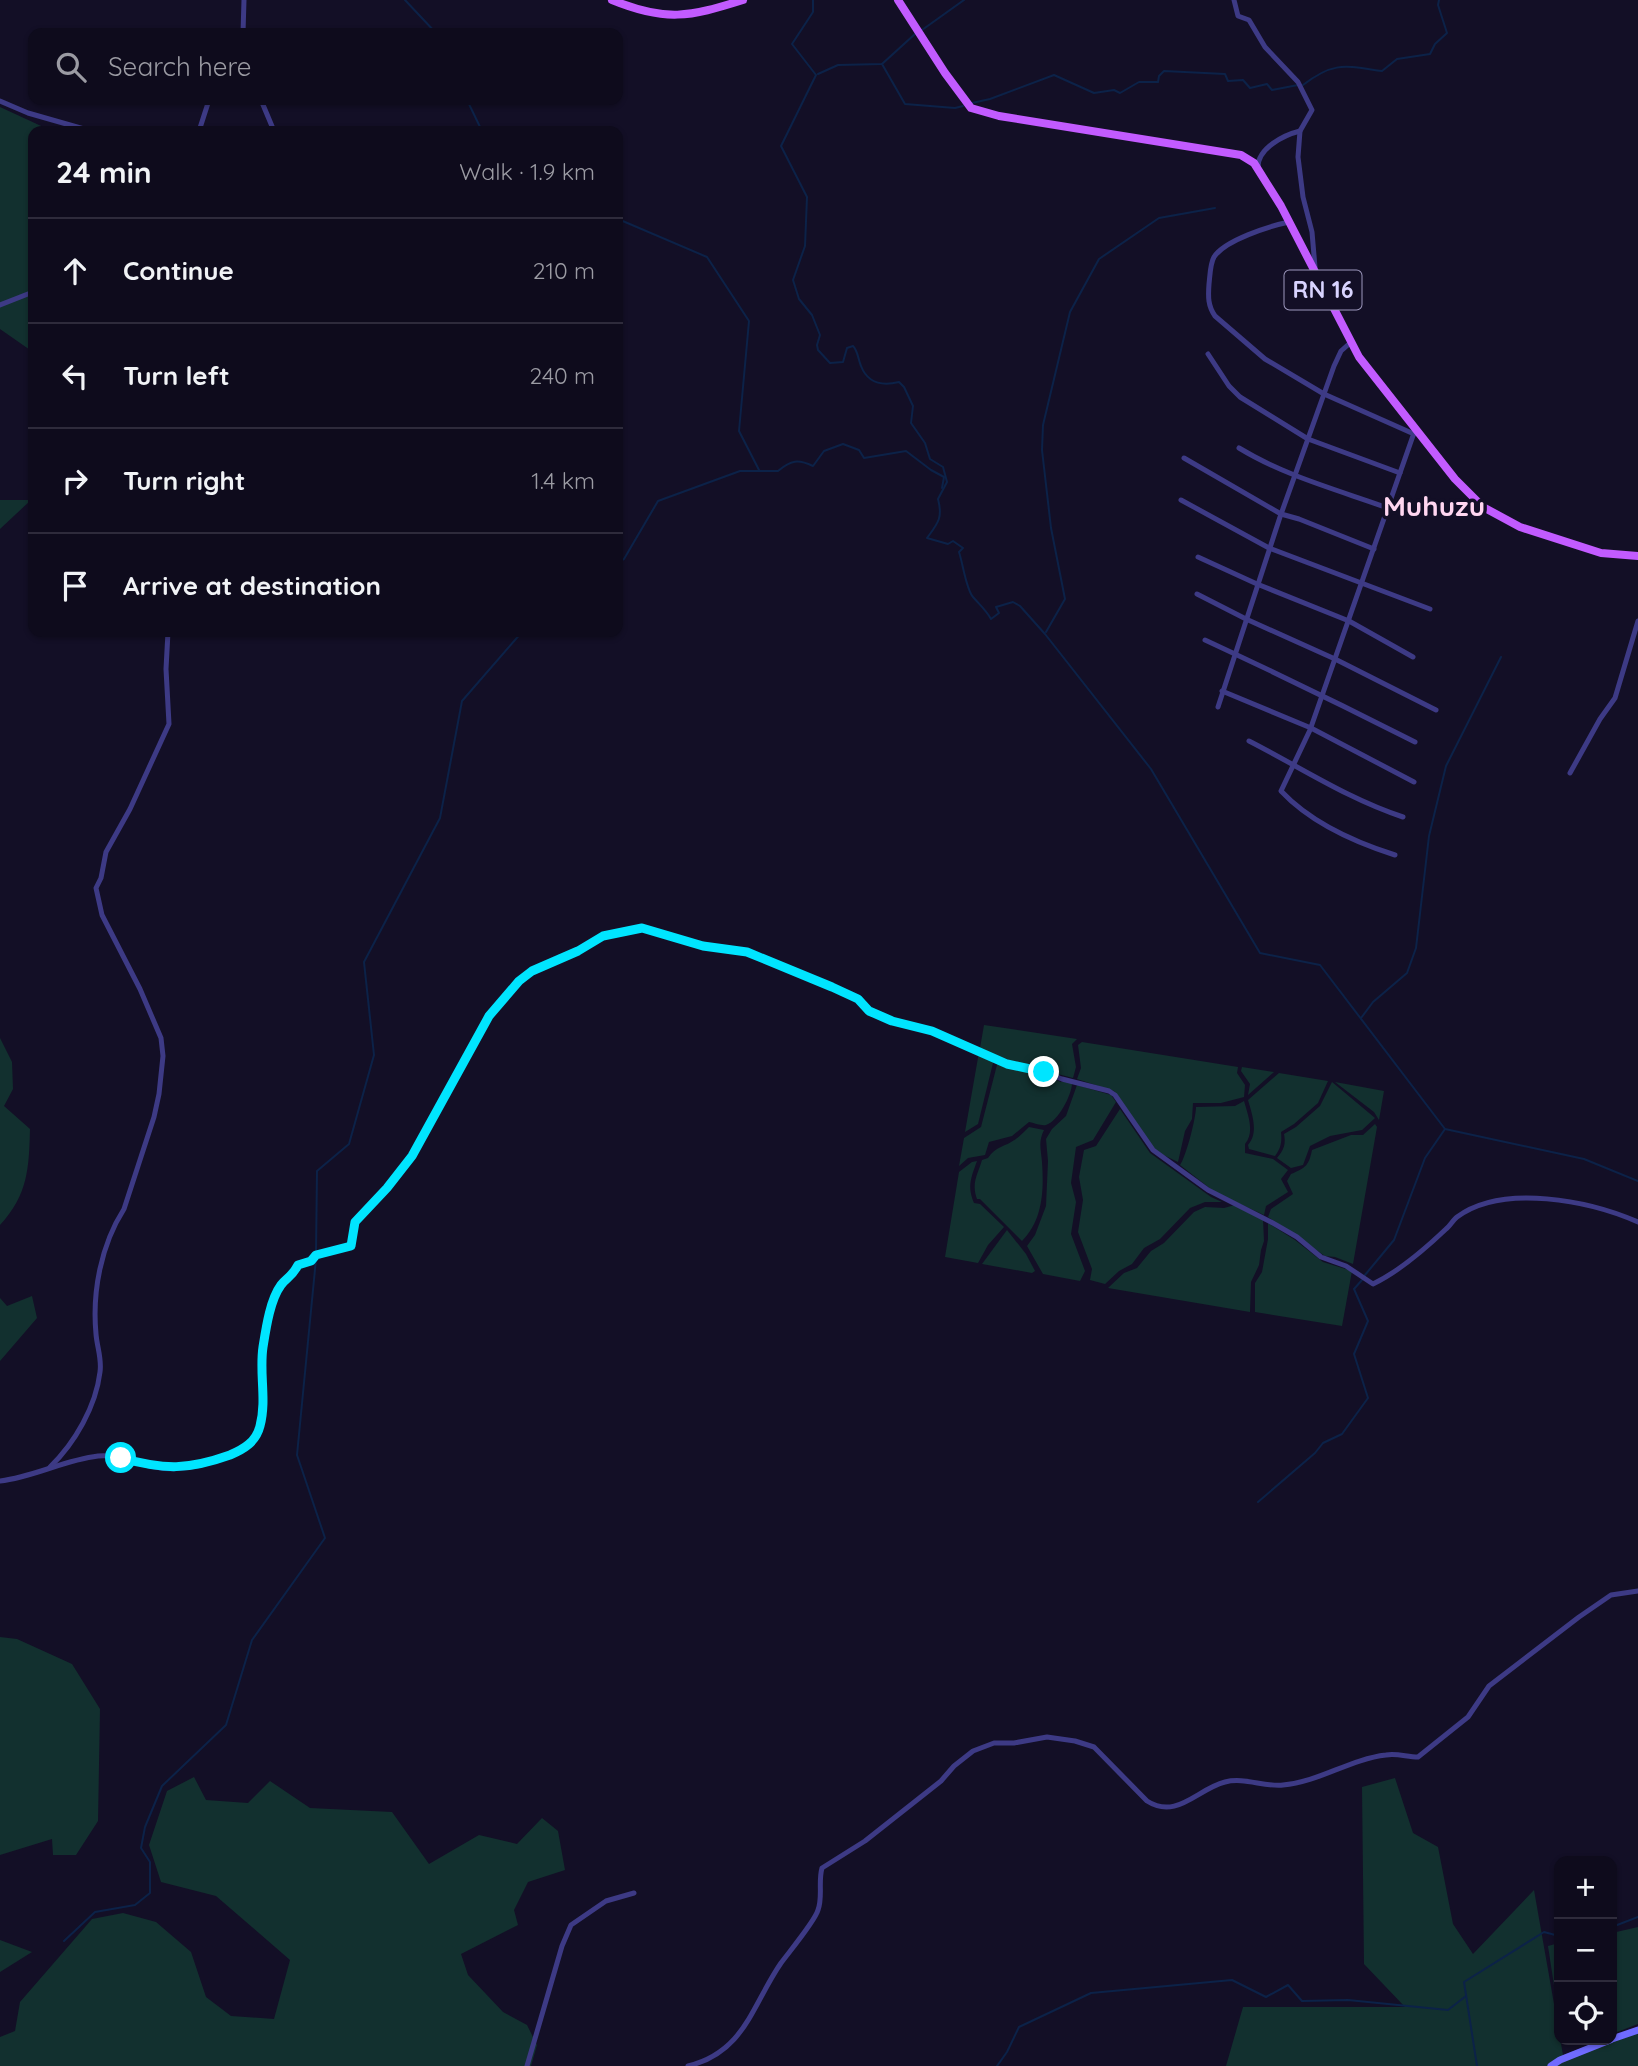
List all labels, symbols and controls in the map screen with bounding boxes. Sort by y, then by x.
search box [28,28,623,105]
icon: search [52,48,90,86]
text: Search here [108,50,252,83]
text: 24 min [56,153,152,191]
text: Walk · 1.9 km [459,157,595,186]
icon: ahead [56,252,94,290]
text: Continue [123,254,234,287]
text: 210 m [533,256,595,285]
road number: RN 16 [1284,270,1362,310]
icon: left [56,357,94,395]
text: Turn left [123,359,230,392]
text: 240 m [530,361,595,390]
icon: right [56,462,94,500]
text: Turn right [123,464,245,497]
text: 1.4 km [531,466,595,495]
district label: Muhuzu [1383,488,1485,523]
icon: arrive [56,567,94,605]
text: Arrive at destination [123,569,381,602]
route end [1028,1056,1059,1087]
route start [105,1442,136,1473]
map controls [1554,1856,1617,2045]
button: + [1554,1856,1617,1919]
button: − [1554,1919,1617,1982]
button: locate [1554,1982,1617,2045]

